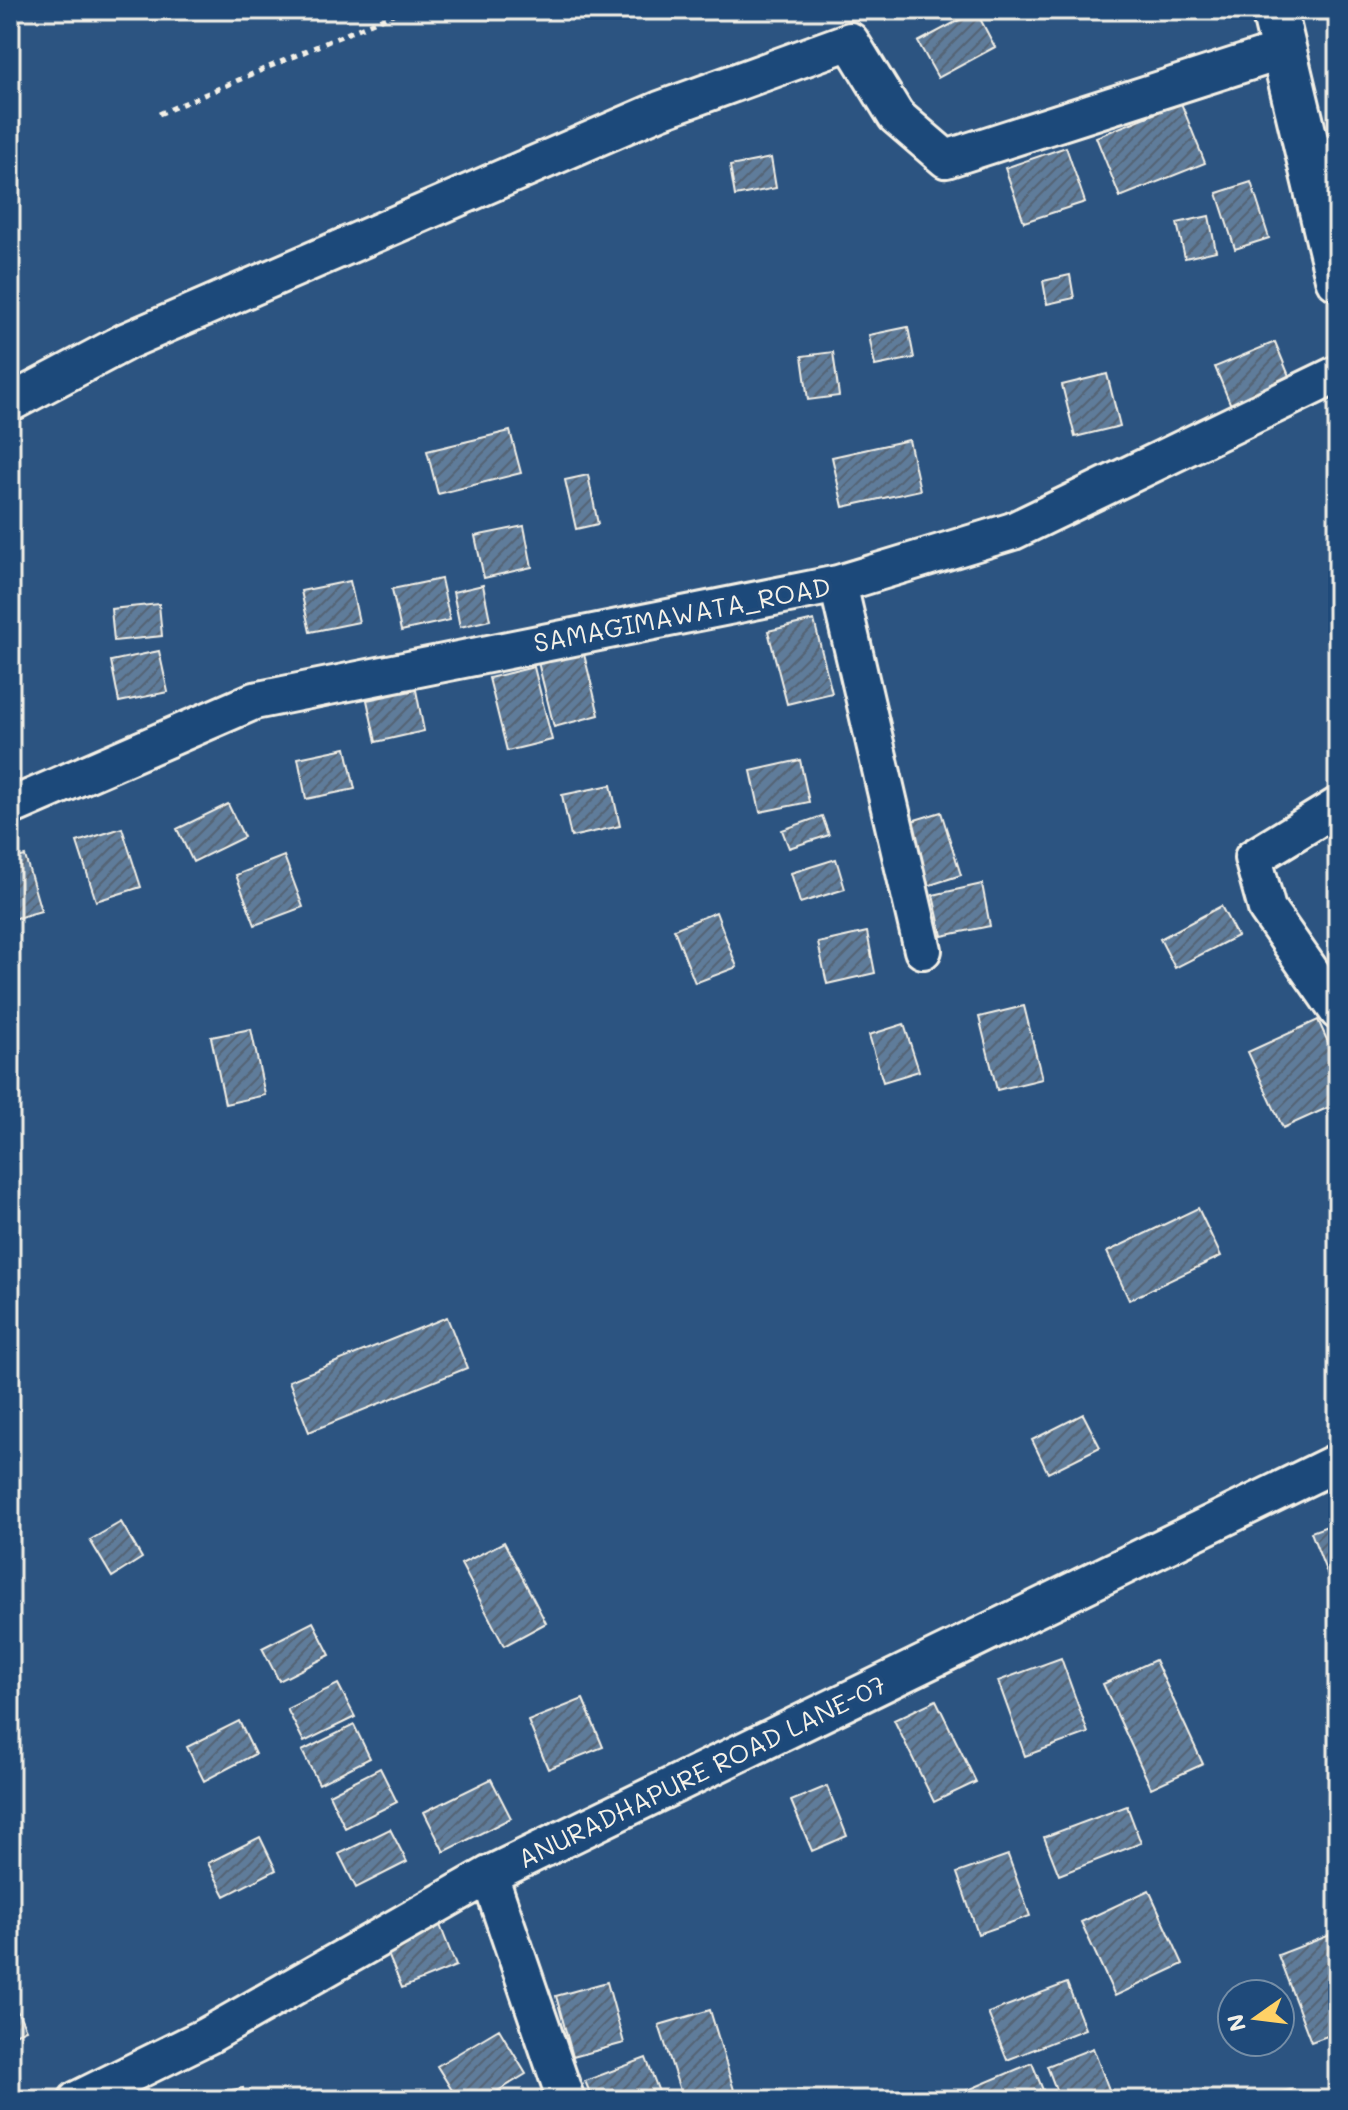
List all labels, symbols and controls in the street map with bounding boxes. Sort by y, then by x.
street label: SAMAGIMAWATA_ROAD [531,569,833,659]
street label: ANURADHAPURE ROAD LANE-07 [512,1667,891,1875]
north arrow [1216,1978,1296,2058]
text: N [1220,2011,1252,2035]

